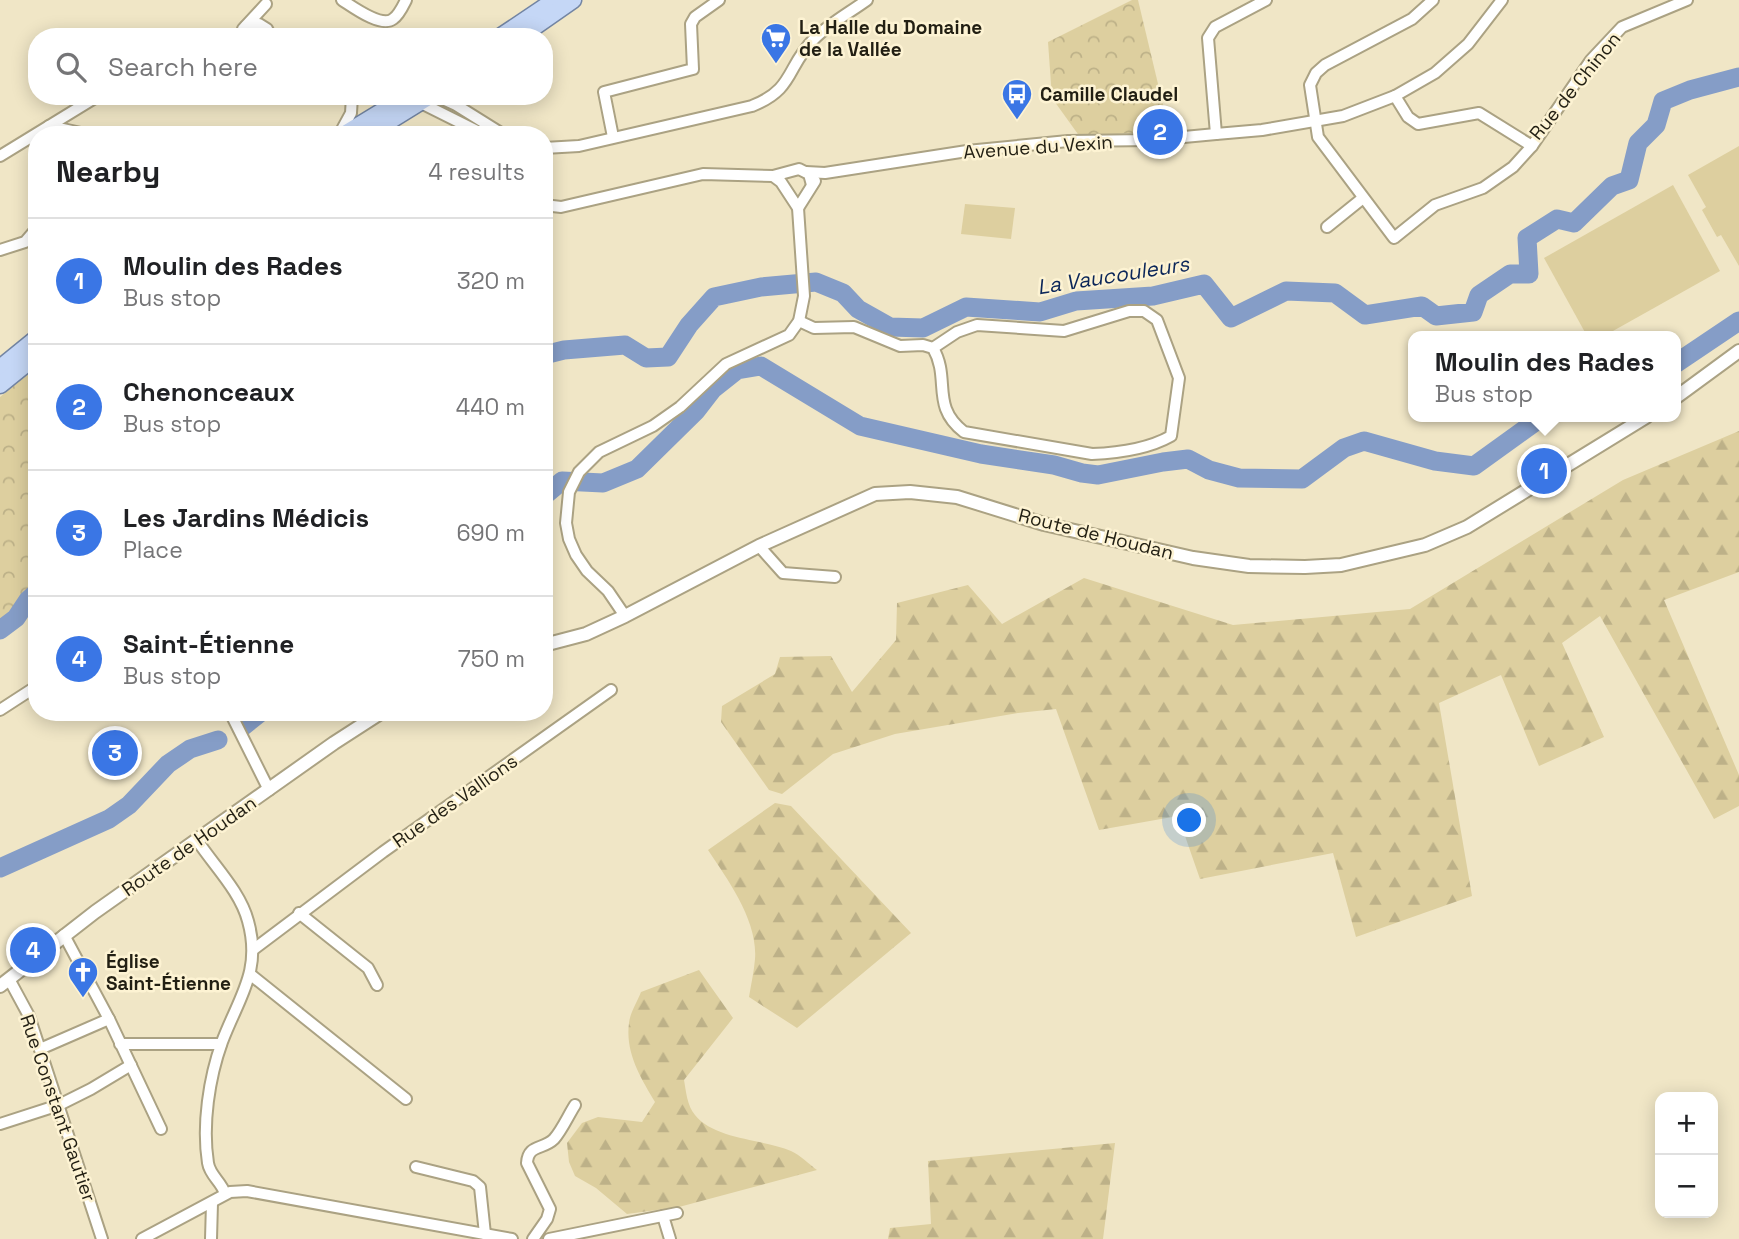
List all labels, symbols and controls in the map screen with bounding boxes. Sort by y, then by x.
place label: La Halle du Domaine de la Vallée [799,15,982,62]
supermarket icon: La Halle du Domaine de la Vallée [759,21,793,65]
street label: Rue de Chinon [1524,27,1626,145]
search box [28,28,553,105]
icon: search [52,48,90,86]
text: Search here [108,50,258,84]
bus stop icon: Camille Claudel [1000,77,1034,121]
place label: Camille Claudel [1040,82,1178,107]
pin: 2 [1137,106,1183,158]
street label: Avenue du Vexin [962,129,1114,165]
text: Nearby [56,152,160,191]
text: 4 results [428,157,525,187]
text: Moulin des Rades [123,249,343,283]
water label: La Vaucouleurs [1035,250,1192,300]
text: 1 [74,266,84,296]
text: 320 m [457,266,525,296]
text: Bus stop [123,283,221,313]
popup [1408,331,1681,422]
text: Moulin des Rades [1435,345,1654,379]
text: Chenonceaux [123,375,295,409]
text: Bus stop [1435,379,1533,409]
text: 2 [72,392,86,422]
text: 440 m [456,392,525,422]
text: Bus stop [123,409,221,439]
pin: 1 [1521,445,1567,497]
text: Les Jardins Médicis [123,501,369,535]
street label: Route de Houdan [1016,503,1176,565]
text: 3 [72,518,86,548]
text: 690 m [456,518,525,548]
text: Place [123,535,183,565]
text: Saint-Étienne [123,627,294,661]
text: 4 [72,644,86,674]
text: 750 m [458,644,525,674]
text: Bus stop [123,661,221,691]
pin: 3 [92,727,138,779]
street label: Rue des Vallions [388,749,522,853]
street label: Route de Houdan [117,790,261,902]
your location [1172,803,1206,837]
pin: 4 [10,924,56,976]
place label: Église Saint-Étienne [106,949,231,996]
church icon: Église Saint-Étienne [66,955,100,999]
street label: Rue Constant Gautier [14,1011,102,1205]
map controls [1655,1092,1718,1218]
button: + [1655,1092,1718,1155]
button: − [1655,1155,1718,1218]

